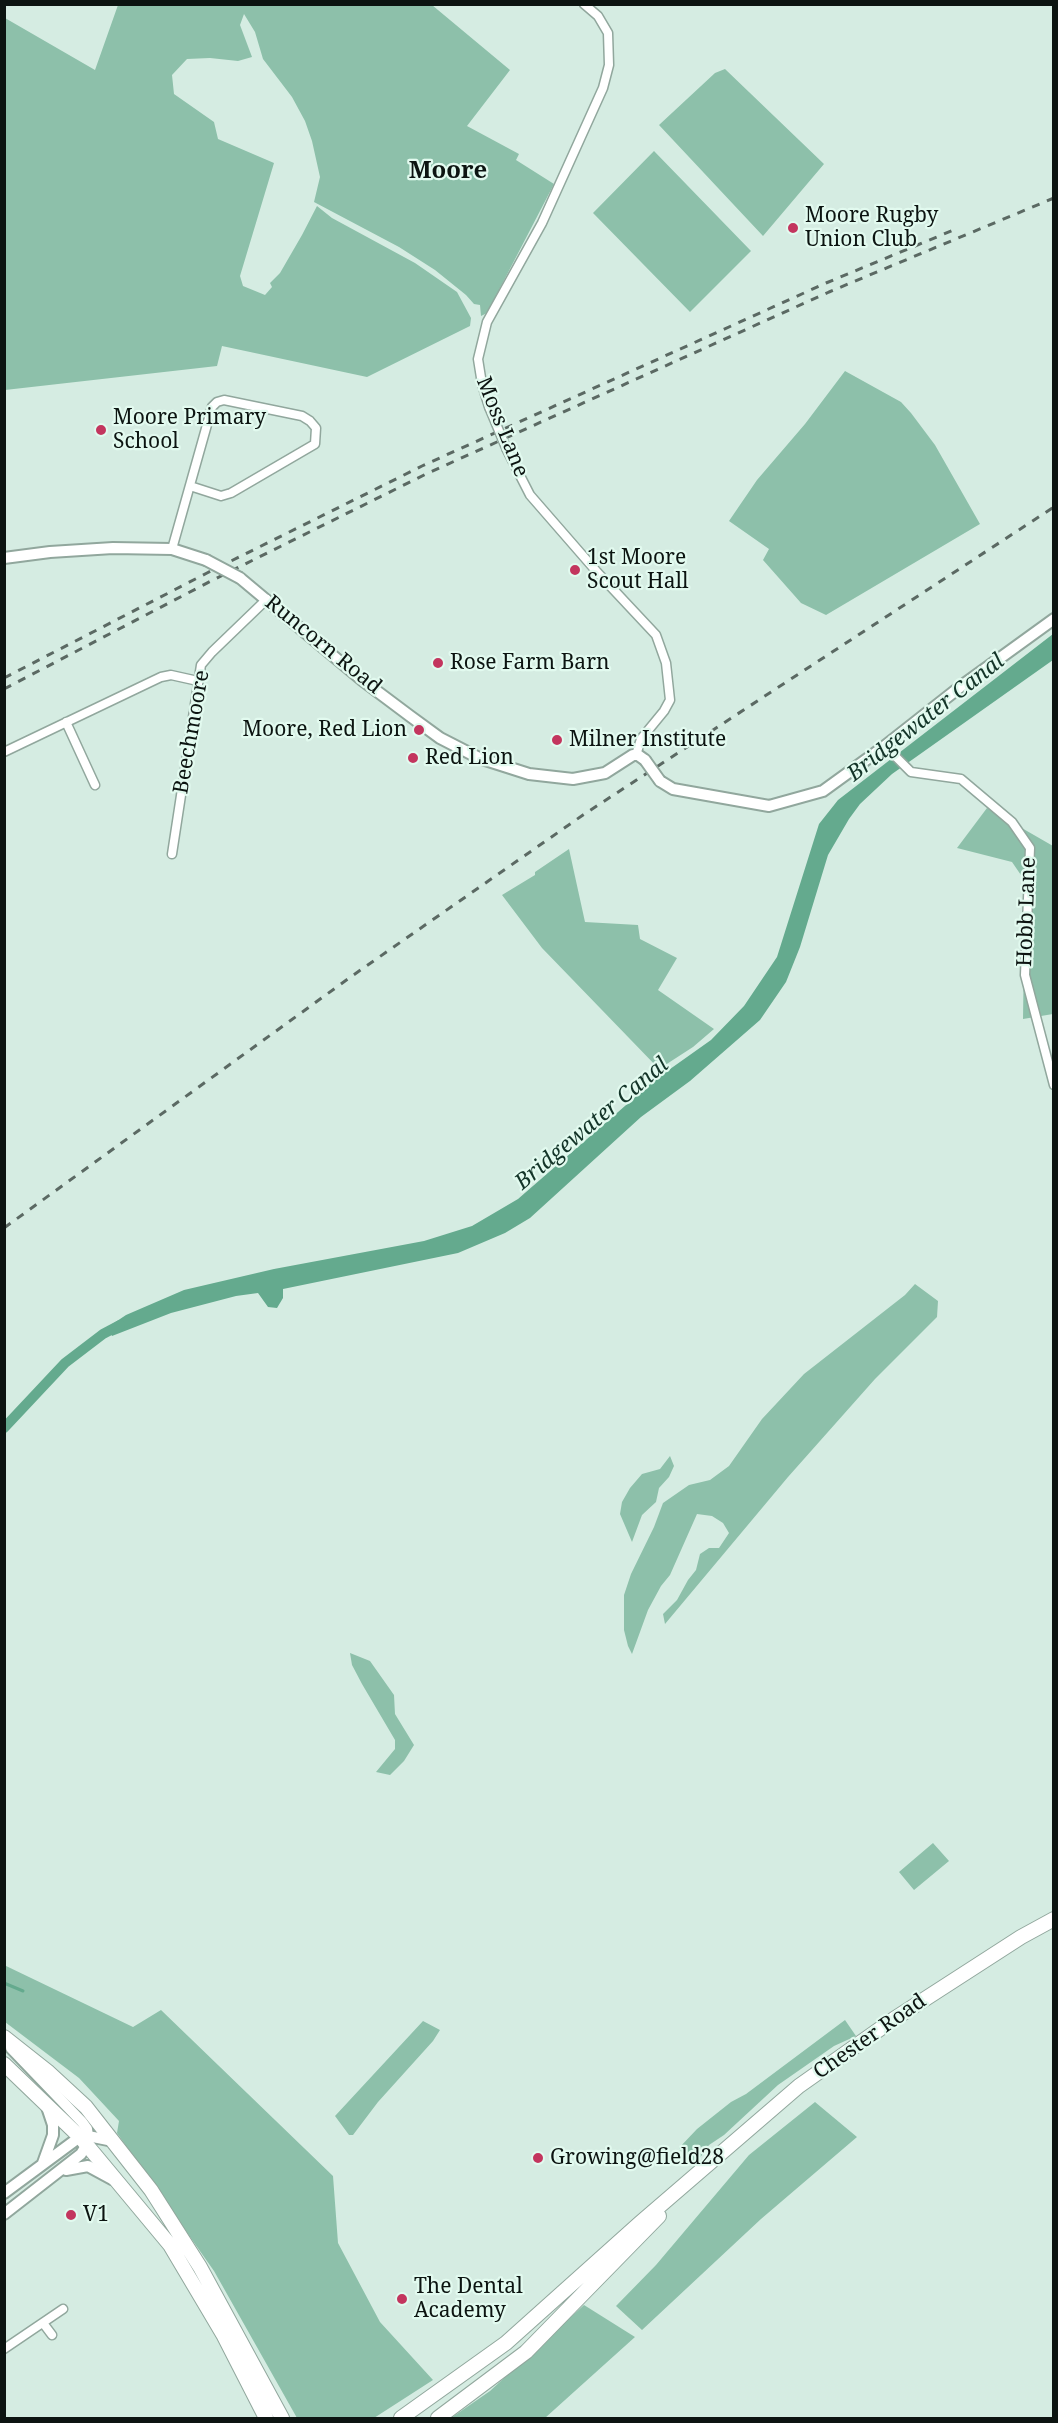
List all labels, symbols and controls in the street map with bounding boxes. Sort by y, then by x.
district label: Moore [409,157,487,185]
place label: Moore Rugby Union Club [805,203,938,253]
marker: Moore Rugby Union Club [786,221,800,235]
street label: Moss Lane [470,373,534,481]
place label: Moore Primary School [113,405,266,455]
marker: Moore Primary School [94,423,108,437]
place label: 1st Moore Scout Hall [587,545,689,595]
marker: 1st Moore Scout Hall [568,563,582,577]
street label: Runcorn Road [260,590,386,700]
water label: Bridgewater Canal [842,648,1010,788]
place label: Rose Farm Barn [450,650,610,676]
marker: Rose Farm Barn [431,656,445,670]
street label: Beechmoore [169,668,215,796]
place label: Moore, Red Lion [242,717,407,743]
marker: Moore, Red Lion [412,723,426,737]
place label: Milner Institute [569,727,726,753]
marker: Milner Institute [550,733,564,747]
place label: Red Lion [425,745,514,771]
marker: Red Lion [406,751,420,765]
street label: Hobb Lane [1012,857,1042,967]
water label: Bridgewater Canal [510,1052,674,1196]
street label: Chester Road [809,1989,931,2085]
place label: Growing@field28 [550,2145,724,2171]
marker: Growing@field28 [531,2151,545,2165]
place label: V1 [83,2202,109,2228]
marker: V1 [64,2208,78,2222]
place label: The Dental Academy [414,2274,523,2324]
marker: The Dental Academy [395,2292,409,2306]

